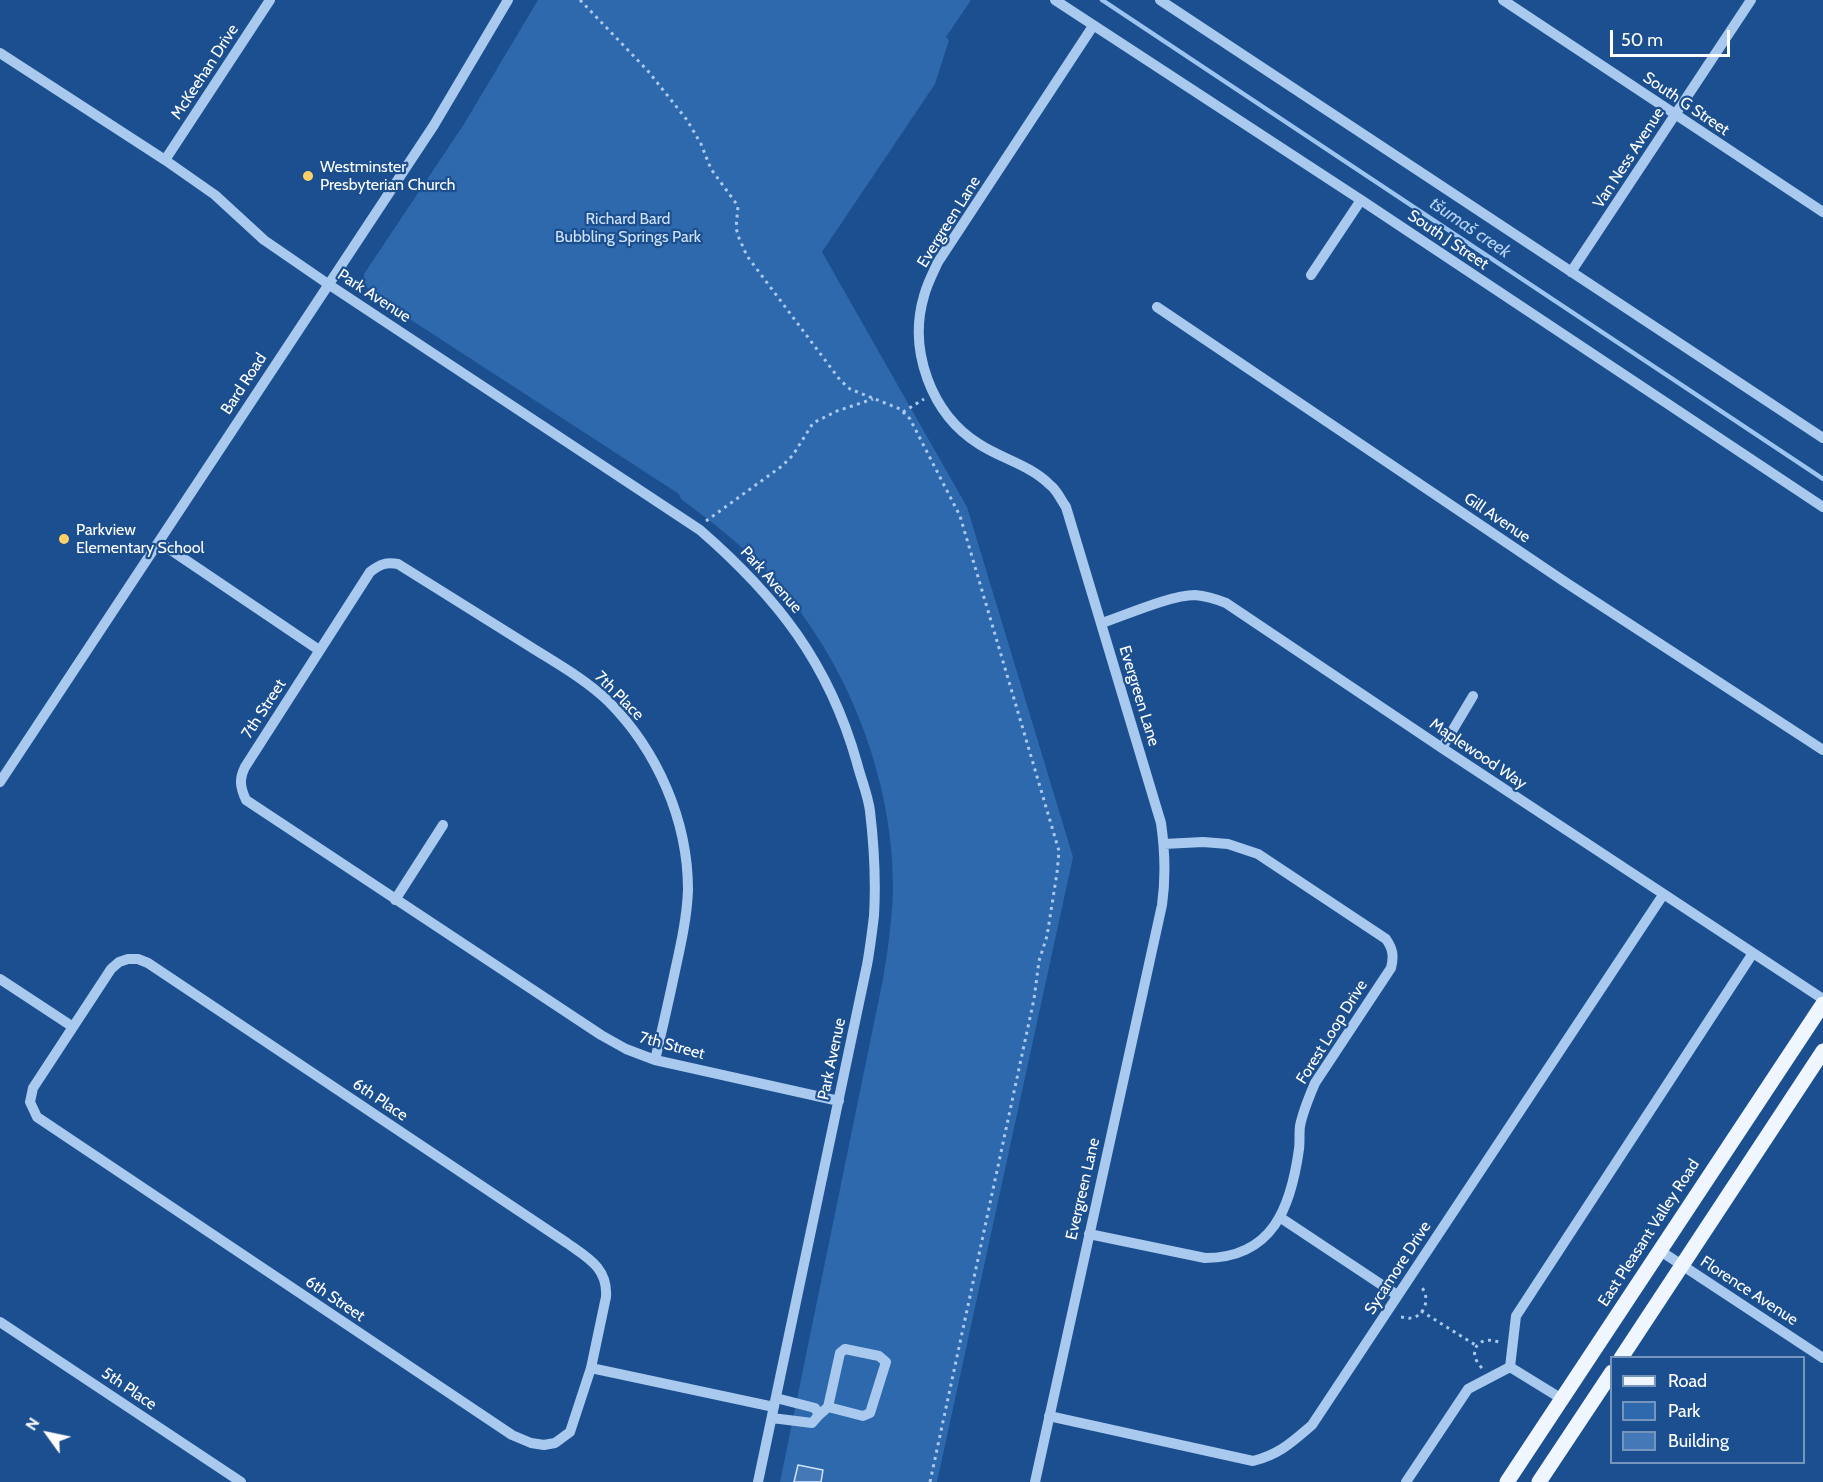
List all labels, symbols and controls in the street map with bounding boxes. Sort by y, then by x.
scale bar [1613,18,1733,56]
street label: McKeehan Drive [167,21,243,123]
text: 50 m [1621,29,1663,51]
street label: South G Street [1639,68,1733,140]
street label: Van Ness Avenue [1589,104,1669,212]
place label: Westminster Presbyterian Church [320,157,455,195]
marker: Westminster Presbyterian Church [301,169,315,183]
street label: Evergreen Lane [913,173,985,271]
water label: tšumaš creek [1425,193,1515,263]
street label: South J Street [1404,206,1492,274]
park label: Richard Bard Bubbling Springs Park [555,209,701,247]
street label: Park Avenue [334,265,414,327]
street label: Bard Road [217,350,271,418]
street label: Gill Avenue [1460,489,1534,547]
place label: Parkview Elementary School [76,520,204,558]
marker: Parkview Elementary School [57,532,71,546]
street label: Park Avenue [736,543,806,617]
street label: Evergreen Lane [1115,643,1163,749]
street label: 7th Place [590,667,648,725]
street label: 7th Street [238,676,290,742]
street label: Maplewood Way [1426,714,1530,794]
street label: Forest Loop Drive [1292,976,1372,1088]
street label: Park Avenue [814,1016,850,1102]
street label: 7th Street [637,1028,707,1064]
street label: 6th Place [349,1075,411,1125]
street label: Evergreen Lane [1062,1136,1104,1242]
street label: East Pleasant Valley Road [1594,1156,1704,1310]
street label: Sycamore Drive [1361,1218,1435,1318]
street label: Florence Avenue [1697,1252,1801,1330]
street label: 6th Street [301,1272,369,1326]
legend [1610,1356,1805,1464]
street label: 5th Place [98,1364,160,1414]
text: Road [1668,1370,1707,1392]
text: Park [1668,1400,1700,1422]
north arrow [18,1404,78,1464]
text: N [21,1414,44,1434]
text: Building [1668,1430,1729,1452]

